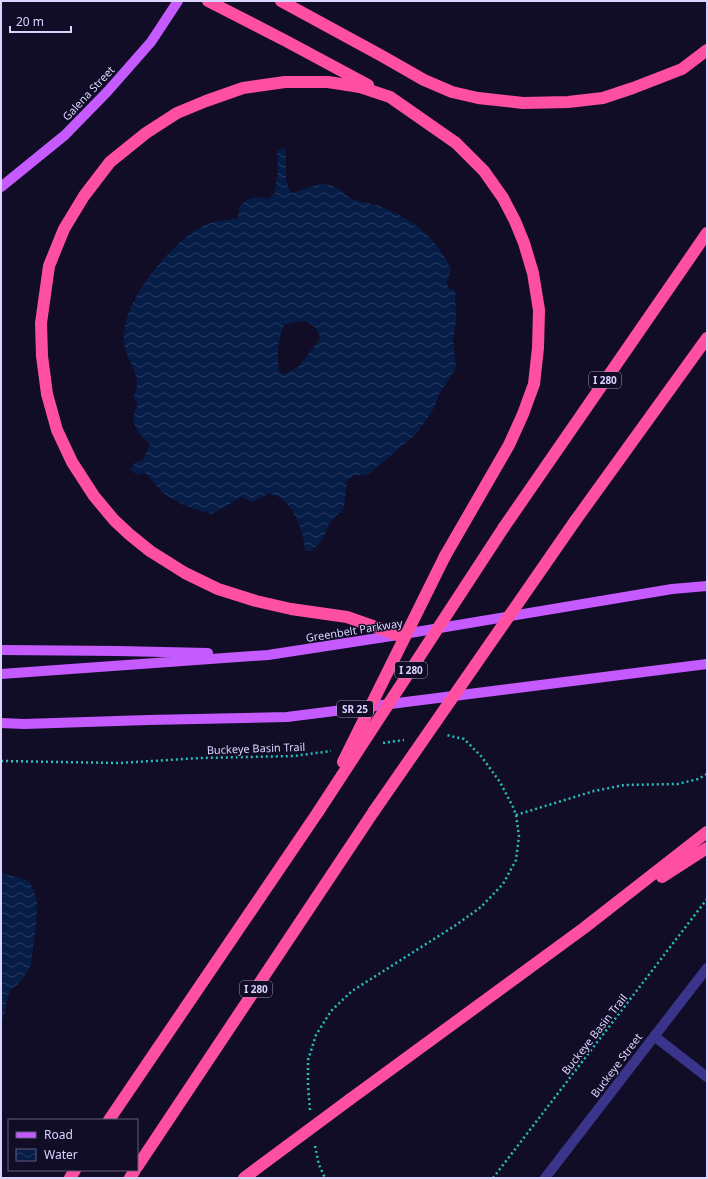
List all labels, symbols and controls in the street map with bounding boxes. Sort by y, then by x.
scale bar [10,8,71,34]
text: 20 m [16,13,44,30]
street label: Galena Street [59,62,117,124]
road number: I 280 [589,372,621,388]
street label: Greenbelt Parkway [304,615,404,645]
road number: I 280 [395,662,427,678]
road number: SR 25 [337,701,373,717]
street label: Buckeye Basin Trail [206,739,306,757]
road number: I 280 [240,981,272,997]
street label: Buckeye Basin Trail [558,991,630,1077]
street label: Buckeye Street [587,1030,645,1100]
legend [8,1119,138,1171]
text: Road [44,1126,73,1143]
text: Water [44,1146,78,1163]

